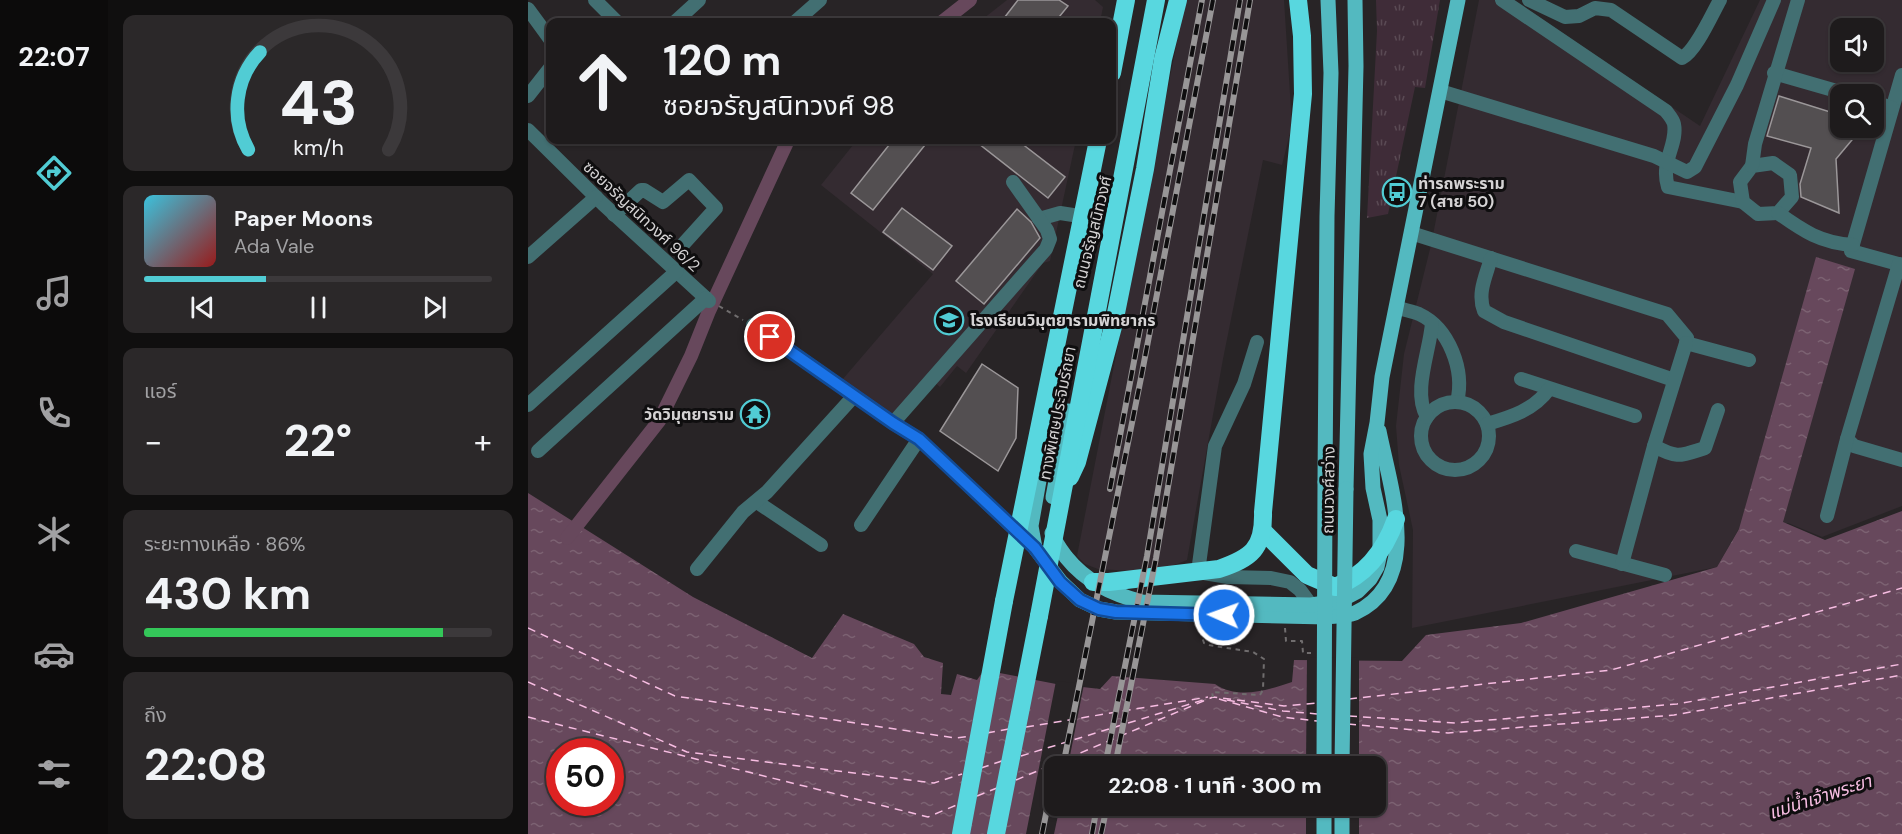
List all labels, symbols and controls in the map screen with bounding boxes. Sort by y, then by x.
map controls [1830,18,1884,138]
button: sound [1830,18,1884,72]
text: 120 m [663,33,781,88]
text: 22:07 [18,39,90,74]
icon: ahead [564,42,642,120]
text: 43 [279,62,357,143]
button: search [1830,84,1884,138]
text: ซอยจรัญสนิทวงศ์ 98 [663,88,895,123]
text: km/h [293,134,343,162]
icon: directions [33,152,75,194]
street label: ซอยจรัญสนิทวงศ์ 96/2 [579,157,705,276]
place label: ท่ารถพระราม 7 (สาย 50) [1418,173,1505,212]
street label: ถนนจรัญสนิทวงศ์ [1068,174,1117,291]
bus stop icon: ท่ารถพระราม 7 (สาย 50) [1381,176,1413,208]
text: Paper Moons [234,204,373,233]
text: Ada Vale [234,233,314,259]
icon: music [33,272,75,314]
icon: previous [186,291,219,324]
icon: pause [302,291,335,324]
icon: next [418,291,451,324]
school or university icon: โรงเรียนวิมุตยารามพิทยากร [933,304,965,336]
place label: โรงเรียนวิมุตยารามพิทยากร [970,310,1156,331]
pin [744,311,795,362]
icon: arrive [753,320,786,353]
street label: ทางพิเศษประจิมรัถยา [1034,345,1081,482]
text: แอร์ [144,378,176,404]
icon: phone [33,392,75,434]
temple icon: วัดวิมุตยาราม [739,398,771,430]
place label: วัดวิมุตยาราม [644,404,734,425]
text: 22° [284,411,352,470]
text: − [144,420,162,463]
text: + [474,420,492,463]
street label: ถนนวงศ์สว่าง [1317,446,1340,534]
icon: climate [33,513,75,555]
text: ระยะทางเหลือ · 86% [144,531,305,557]
text: 430 km [144,564,311,623]
position arrow [1192,583,1256,647]
icon: car [33,633,75,675]
text: ถึง [144,702,167,728]
text: 22:08 [144,735,268,794]
speed limit sign: 50 [546,738,624,816]
icon: filters [33,753,75,795]
water label: แม่น้ำเจ้าพระยา [1765,768,1875,825]
text: 22:08 · 1 นาที · 300 m [1108,771,1322,800]

